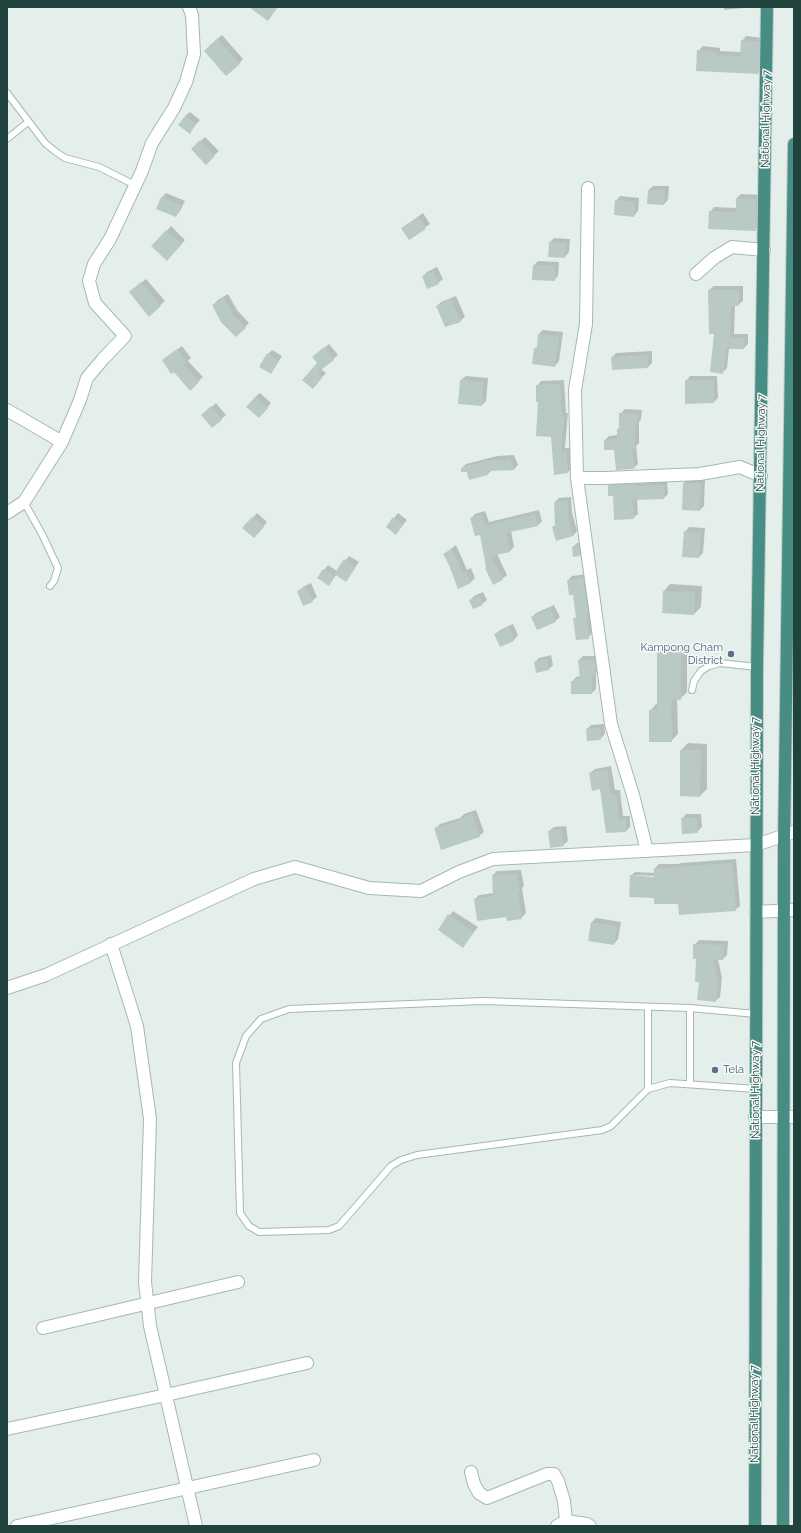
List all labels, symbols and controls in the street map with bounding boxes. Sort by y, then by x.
street label: National Highway 7 [759,70,773,168]
street label: National Highway 7 [754,394,768,492]
place label: Kampong Cham District [640,641,723,667]
marker: Kampong Cham District [726,649,736,659]
street label: National Highway 7 [749,717,763,815]
street label: National Highway 7 [749,1041,763,1139]
place label: Tela [723,1063,744,1077]
marker: Tela [710,1065,720,1075]
street label: National Highway 7 [748,1365,762,1463]

